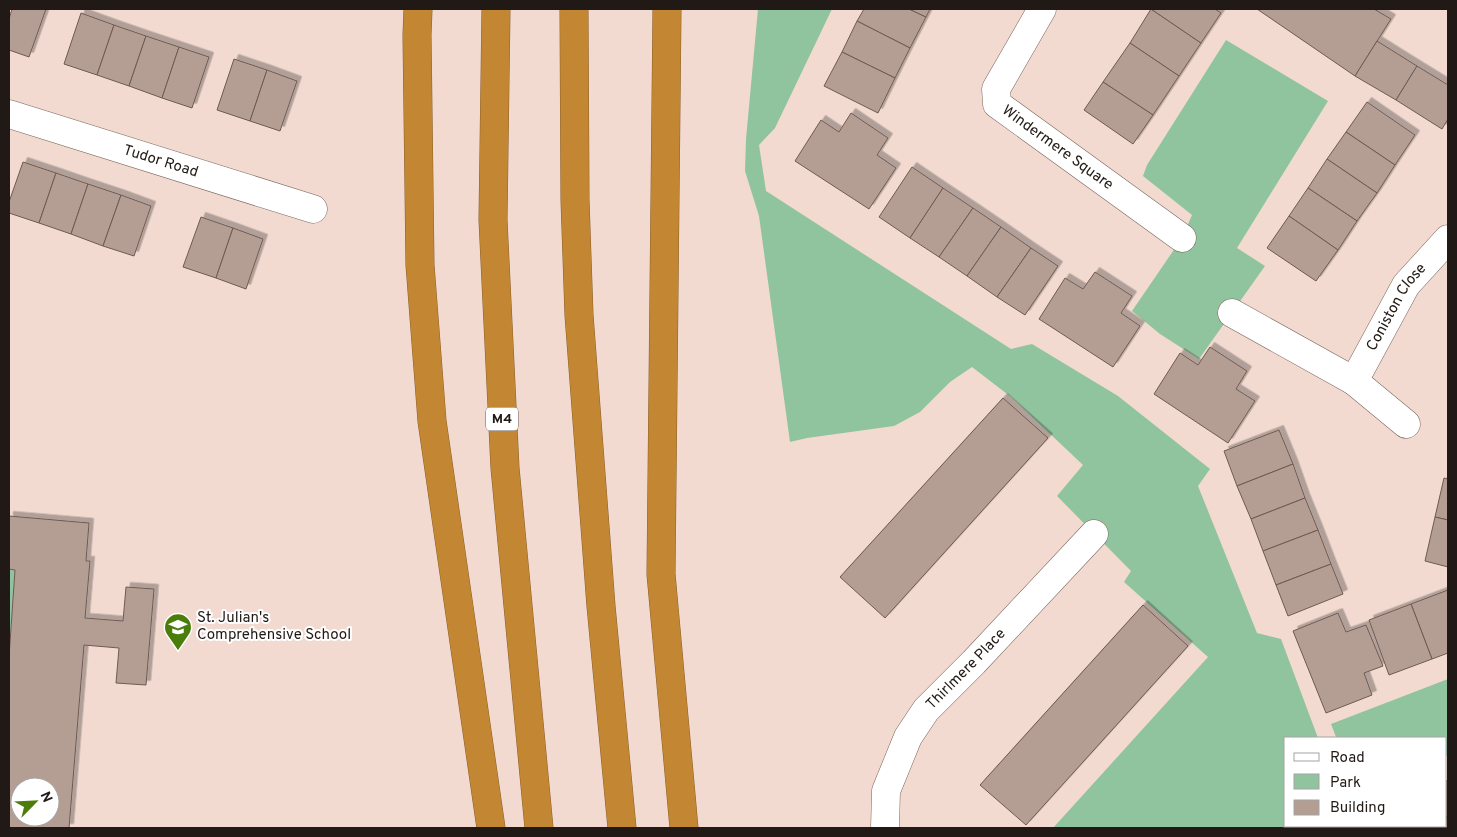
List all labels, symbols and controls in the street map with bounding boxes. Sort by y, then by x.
street label: Windermere Square [998,101,1117,195]
street label: Tudor Road [121,141,201,182]
street label: Coniston Close [1362,259,1431,354]
road number: M4 [486,408,518,430]
place label: St. Julian's Comprehensive School [197,609,351,645]
school or university icon: St. Julian's Comprehensive School [163,612,193,651]
street label: Thirlmere Place [922,625,1010,714]
legend [1284,737,1447,827]
text: Road [1330,749,1365,768]
text: Park [1330,774,1361,793]
north arrow [10,777,60,827]
text: N [36,789,55,805]
text: Building [1330,799,1385,818]

